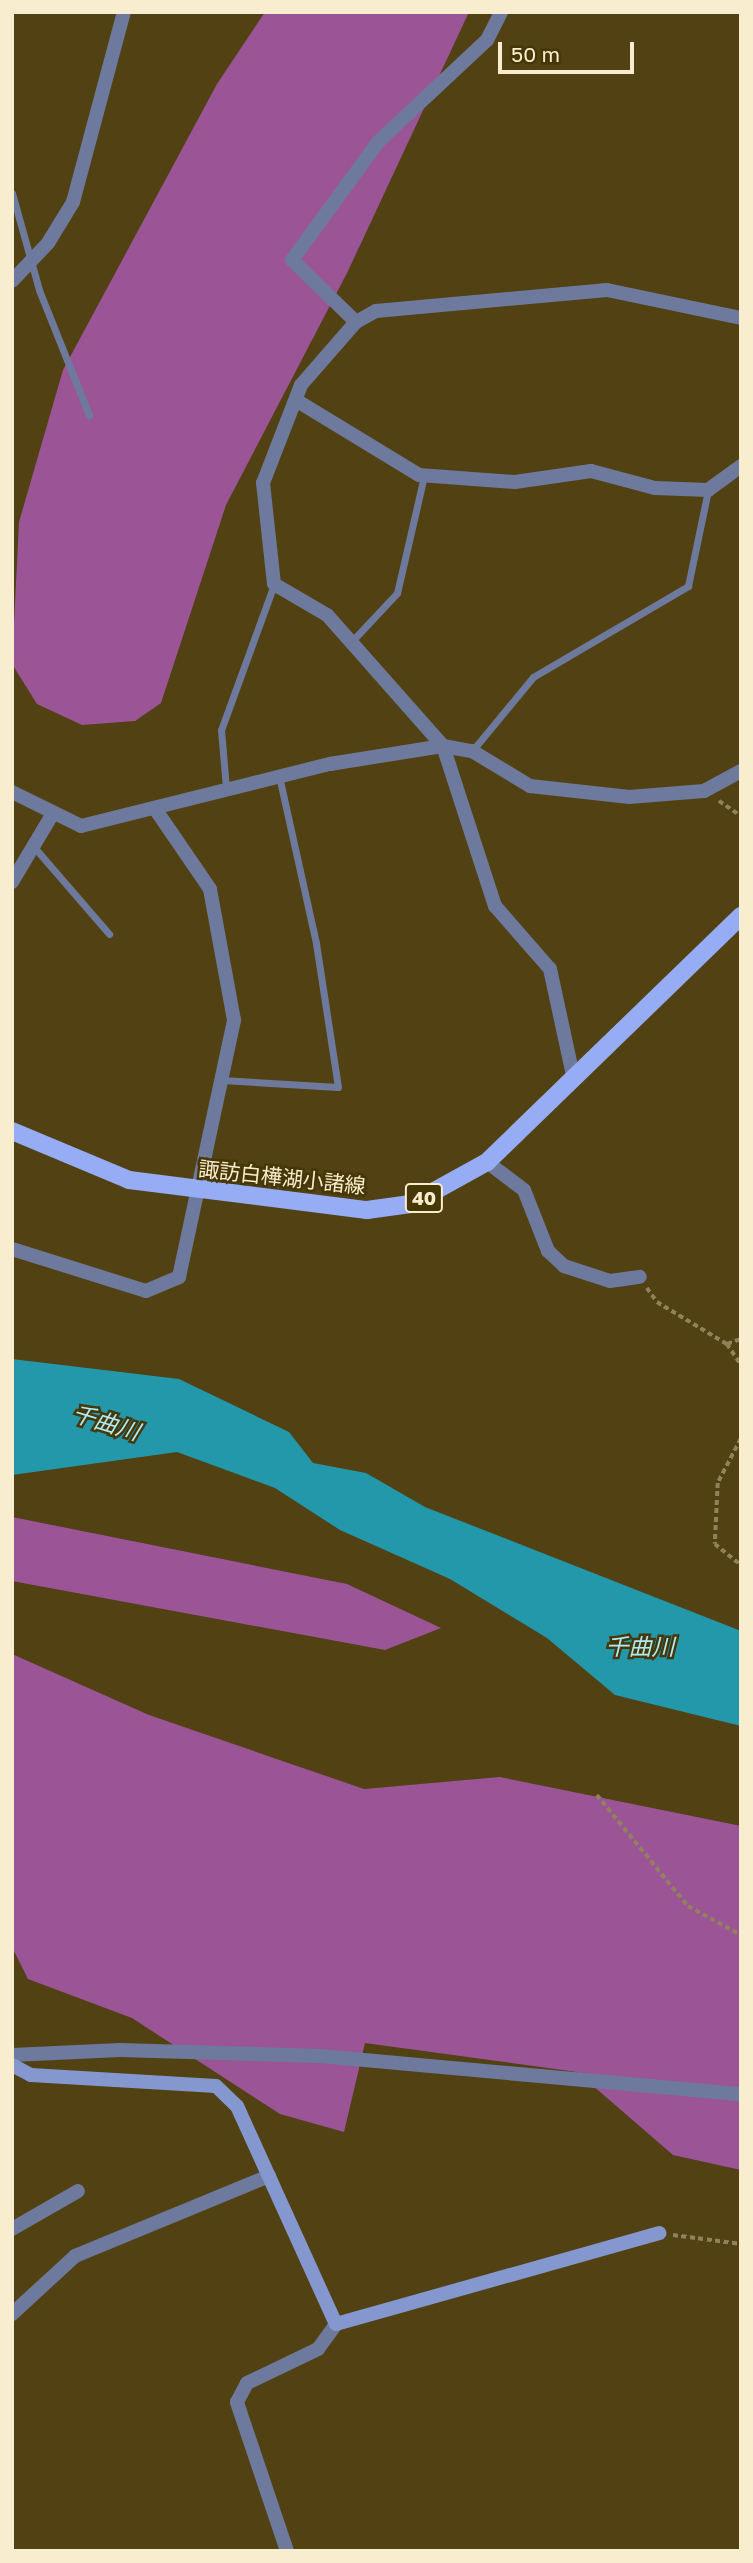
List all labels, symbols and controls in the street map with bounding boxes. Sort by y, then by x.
scale bar [501,28,638,72]
text: 50 m [511,41,560,67]
street label: 諏訪白樺湖小諸線 [197,1156,367,1198]
road number: 40 [405,1182,443,1214]
water label: 千曲川 [69,1399,143,1445]
water label: 千曲川 [606,1632,674,1660]

